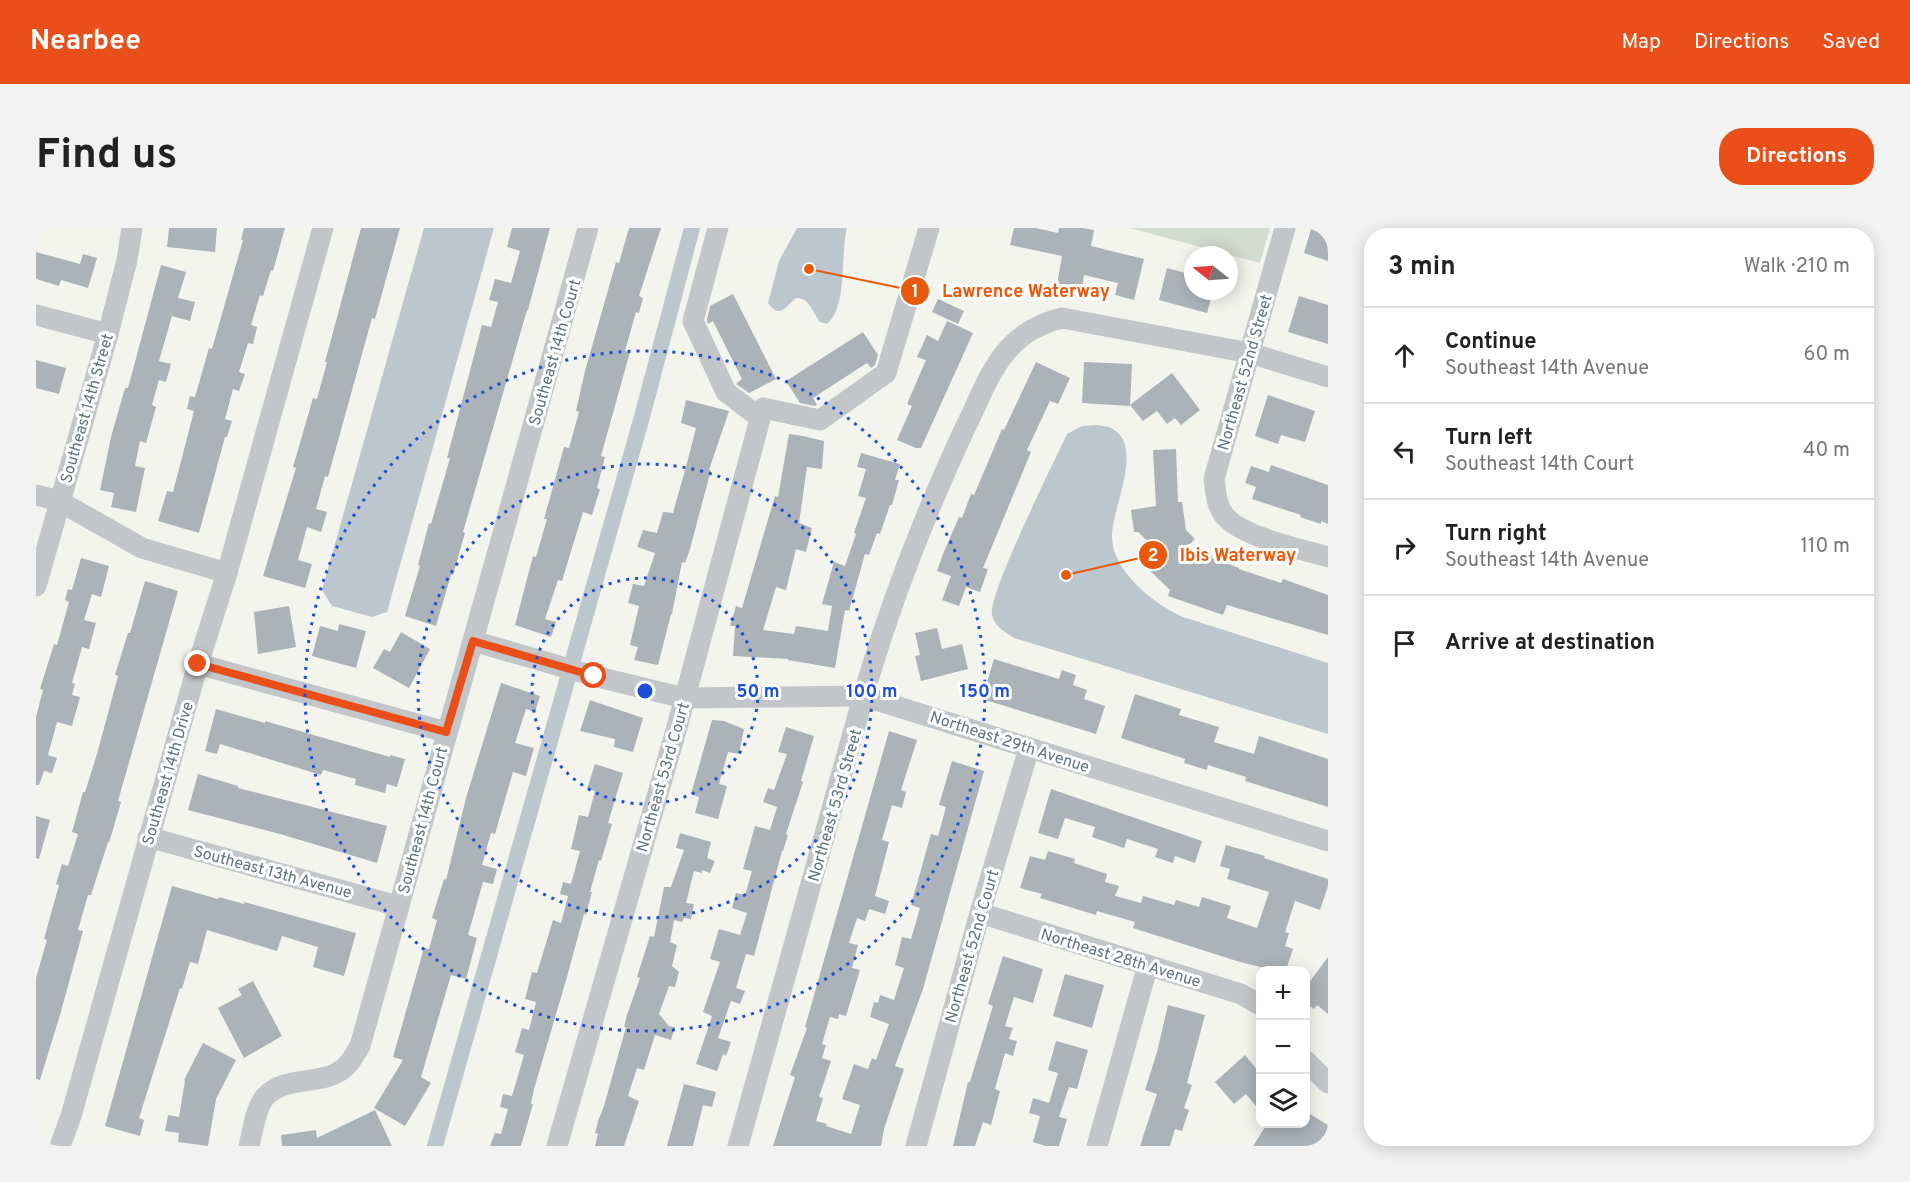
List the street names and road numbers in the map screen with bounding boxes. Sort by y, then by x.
street label: Southeast 14th Court [525,277,586,428]
street label: Northeast 52nd Street [1214,292,1278,453]
street label: Southeast 14th Street [57,332,119,486]
street label: Southeast 14th Drive [139,700,199,848]
street label: Northeast 53rd Court [633,700,695,855]
street label: Northeast 29th Avenue [927,708,1092,778]
street label: Northeast 53rd Street [805,727,867,884]
street label: Southeast 14th Court [395,745,453,896]
street label: Southeast 13th Avenue [191,842,354,904]
street label: Northeast 52nd Court [941,868,1004,1025]
street label: Northeast 28th Avenue [1038,925,1203,993]

